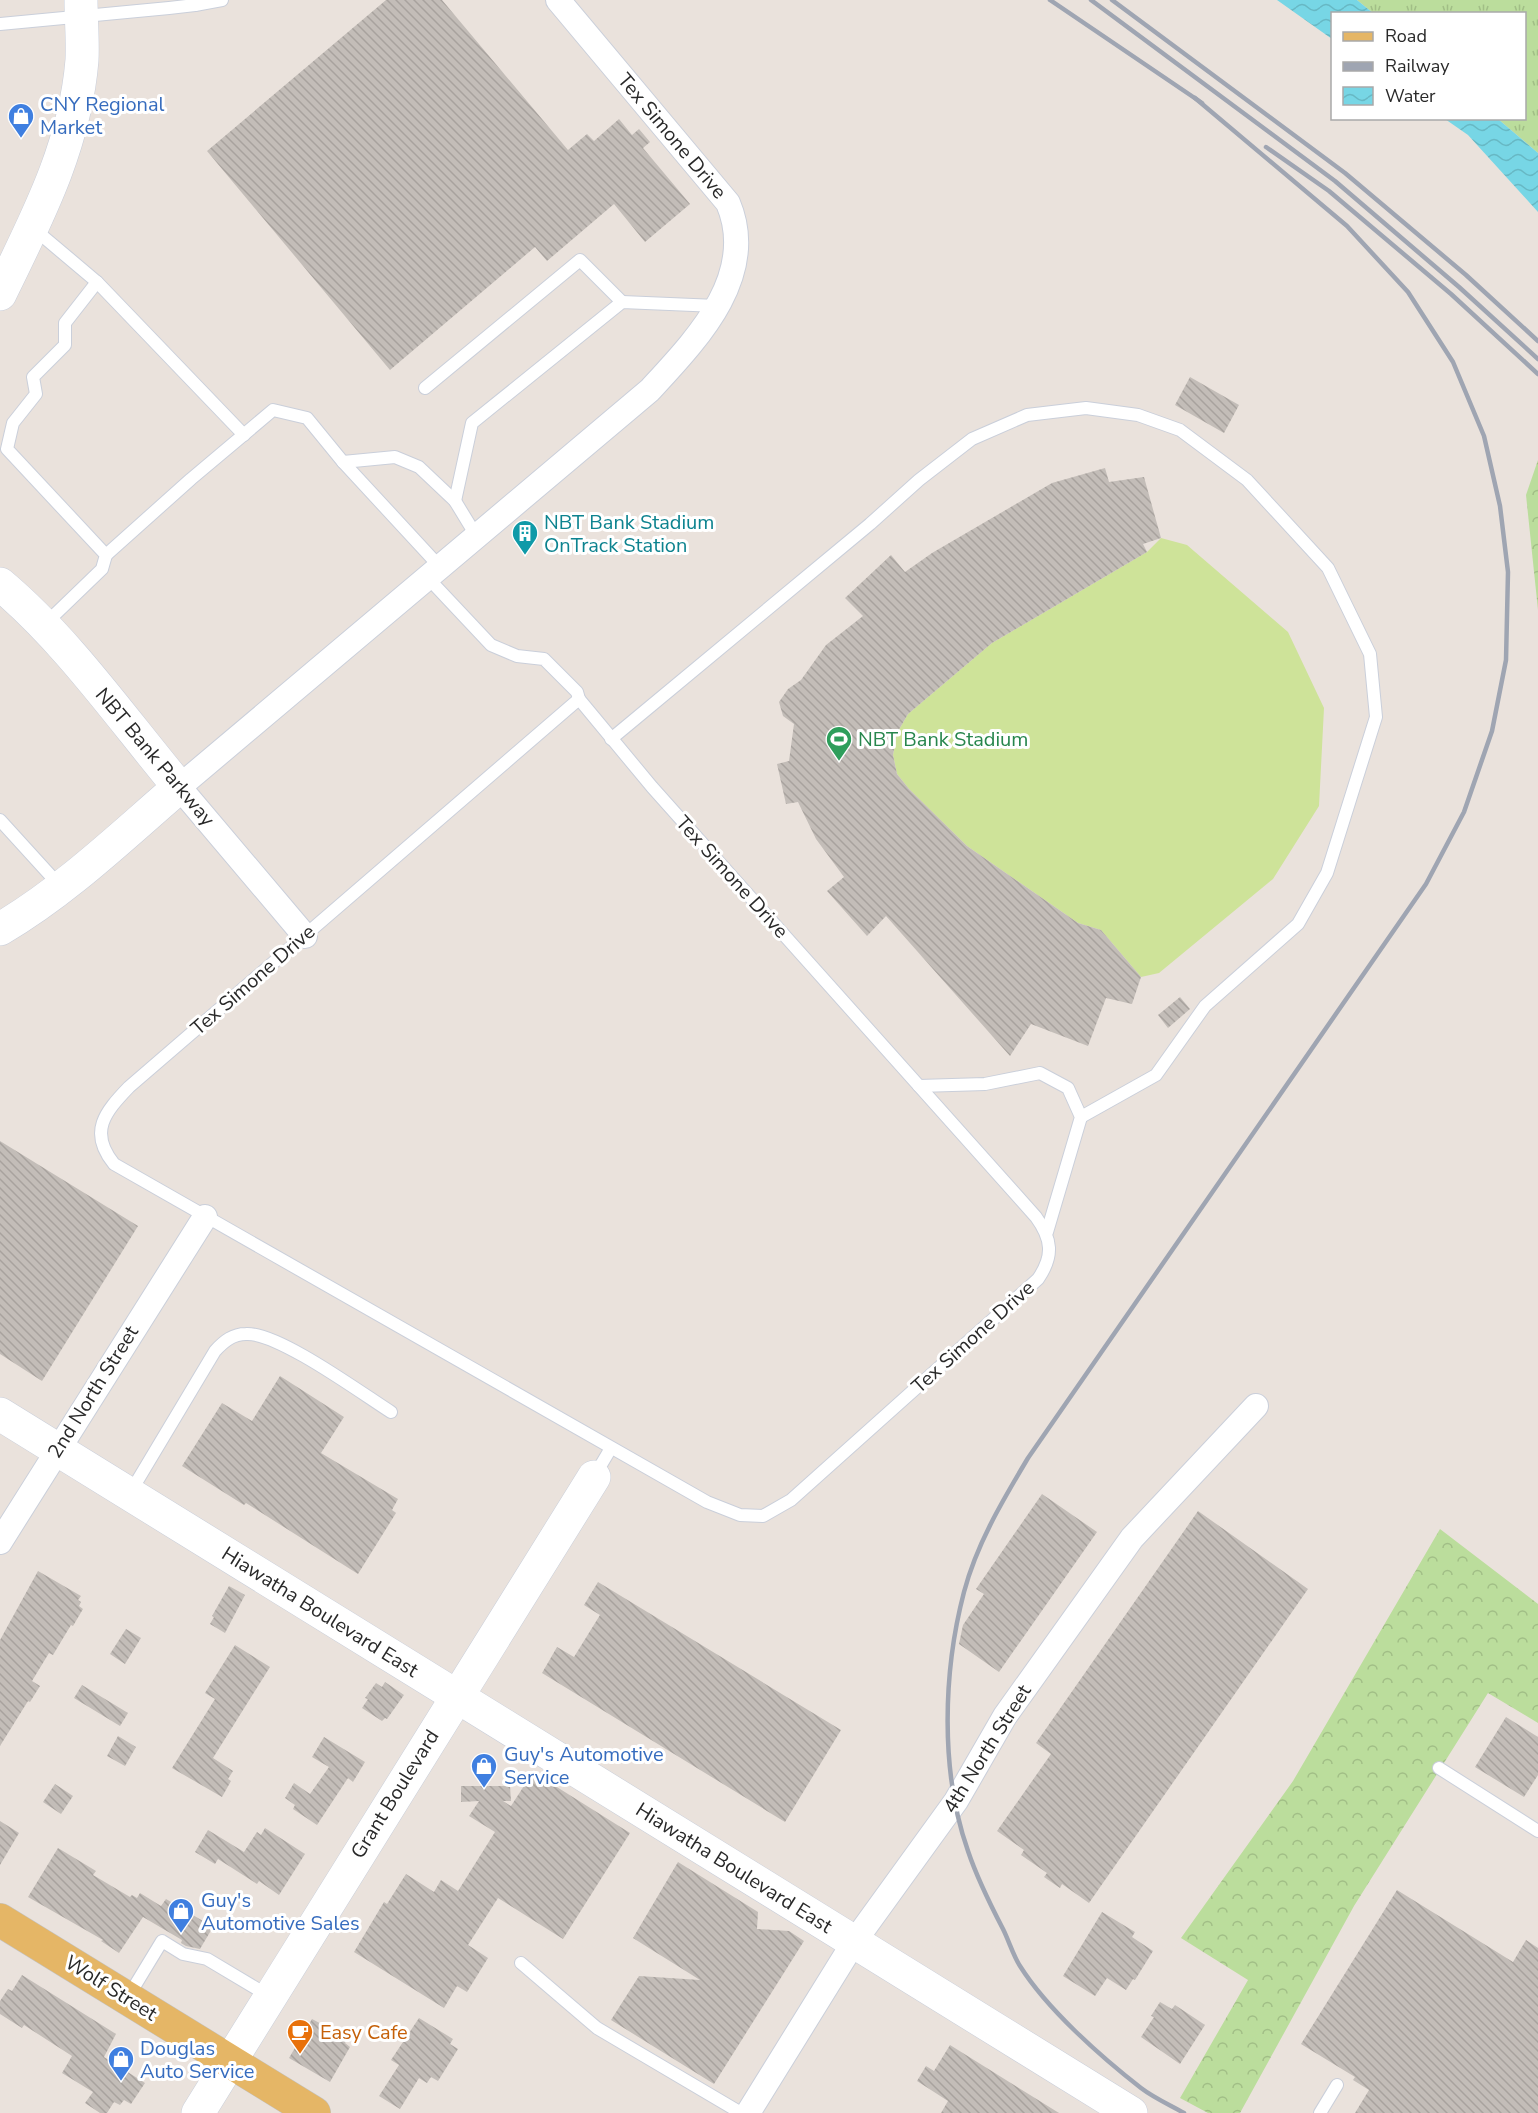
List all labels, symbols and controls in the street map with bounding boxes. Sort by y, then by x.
legend [1331,12,1526,120]
text: Road [1385,24,1427,48]
text: Railway [1385,54,1450,78]
street label: Tex Simone Drive [611,67,733,205]
text: Water [1385,84,1436,108]
place label: CNY Regional Market [40,91,165,141]
shop icon: CNY Regional Market [6,101,36,139]
place label: NBT Bank Stadium OnTrack Station [544,509,714,559]
building icon: NBT Bank Stadium OnTrack Station [510,518,540,556]
street label: NBT Bank Parkway [89,682,221,832]
sports icon: NBT Bank Stadium [824,724,854,762]
place label: NBT Bank Stadium [858,726,1028,753]
street label: Tex Simone Drive [670,810,794,944]
street label: Tex Simone Drive [185,918,321,1042]
street label: Tex Simone Drive [906,1275,1040,1399]
street label: 2nd North Street [41,1320,145,1464]
street label: Hiawatha Boulevard East [217,1540,424,1684]
street label: 4th North Street [937,1679,1038,1819]
street label: Grant Boulevard [345,1724,445,1864]
place label: Guy's Automotive Service [504,1741,664,1791]
shop icon: Guy's Automotive Service [469,1751,499,1789]
street label: Hiawatha Boulevard East [631,1796,838,1940]
place label: Guy's Automotive Sales [201,1887,360,1937]
shop icon: Guy's Automotive Sales [166,1896,196,1934]
street label: Wolf Street [60,1949,163,2028]
cafe icon: Easy Cafe [285,2017,315,2055]
place label: Easy Cafe [320,2019,408,2046]
place label: Douglas Auto Service [140,2035,254,2085]
shop icon: Douglas Auto Service [106,2044,136,2082]

